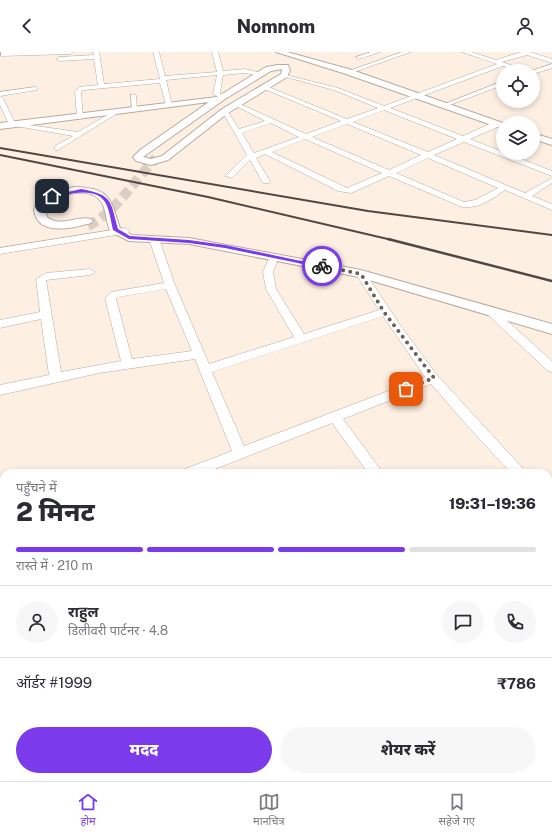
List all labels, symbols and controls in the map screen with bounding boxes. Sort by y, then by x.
icon: back [16,15,38,37]
icon: person [514,15,536,37]
text: Nomnom [237,16,315,37]
map controls [496,64,540,160]
button: locate [496,64,540,108]
button: layers [496,116,540,160]
pin [35,179,69,213]
icon: home [41,185,63,207]
courier [302,246,342,286]
icon: bike [311,255,333,277]
pin [389,372,423,406]
icon: bag [395,378,417,400]
text: पहुँचने में [16,480,57,495]
text: 19:31–19:36 [449,495,536,512]
text: 2 मिनट [16,496,95,527]
text: रास्ते में · 210 m [16,558,93,573]
button: person [16,601,58,643]
button: chat [442,601,484,643]
button: phone [494,601,536,643]
text: राहुल [68,603,99,620]
text: डिलीवरी पार्टनर · 4.8 [68,623,168,638]
text: ऑर्डर #1999 [16,674,92,691]
text: ₹786 [497,675,536,692]
button: मदद [16,727,272,773]
button: शेयर करें [280,727,536,773]
tab: होम [77,791,99,829]
tab: मानचित्र [253,791,285,829]
tab: सहेजे गए [439,791,475,829]

